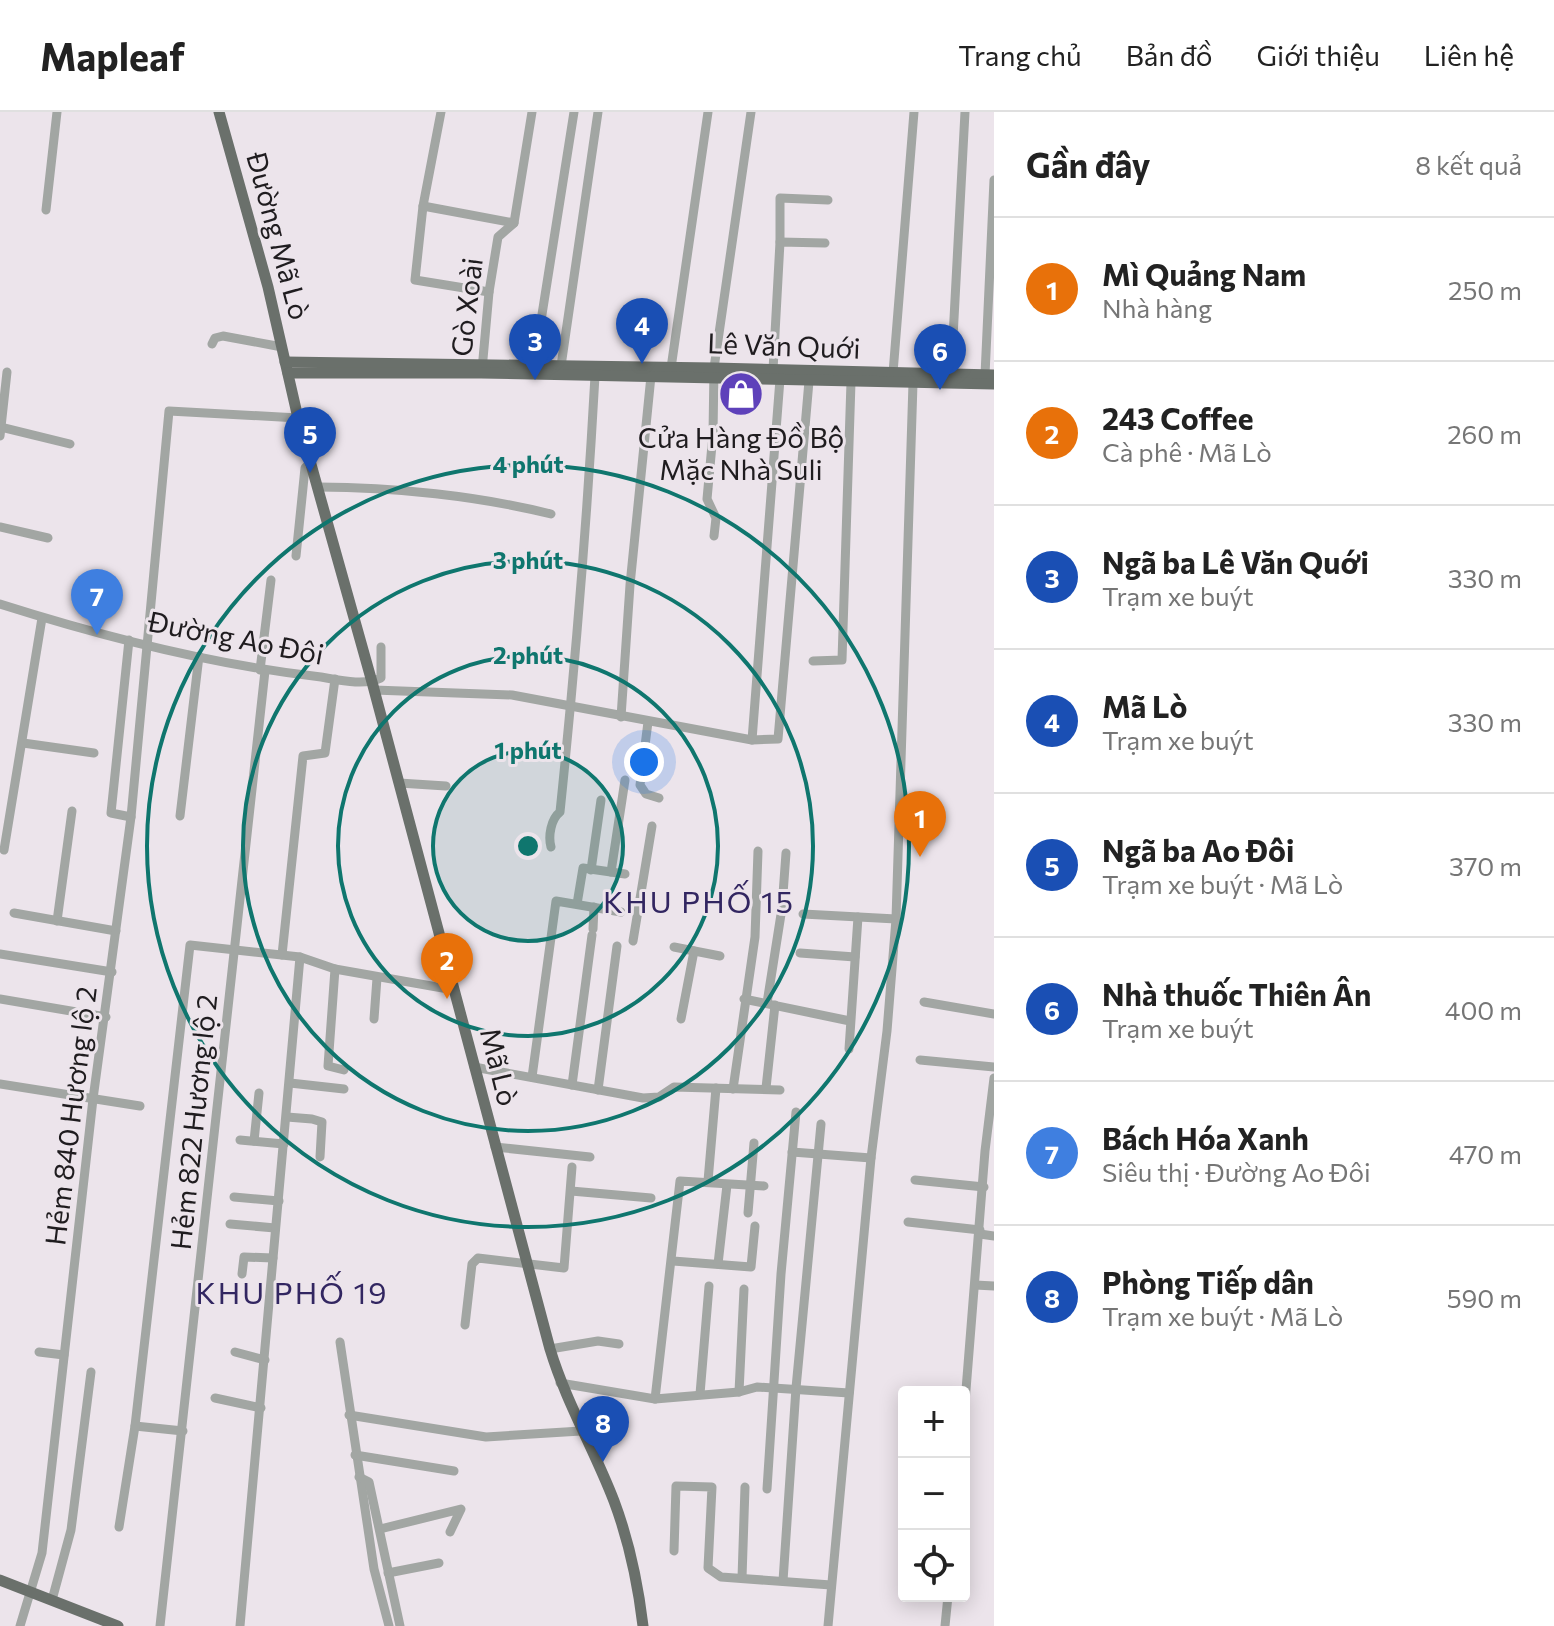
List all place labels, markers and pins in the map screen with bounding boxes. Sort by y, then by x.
pin: 4 [616,298,668,364]
pin: 3 [509,314,561,380]
pin: 6 [914,324,966,390]
shop icon: Cửa Hàng Đồ Bộ Mặc Nhà Suli [717,370,765,418]
pin: 5 [284,407,336,473]
place label: Cửa Hàng Đồ Bộ Mặc Nhà Suli [638,420,844,486]
pin: 7 [71,569,123,635]
pin: 1 [894,791,946,857]
centre of rings [514,832,542,860]
pin: 2 [421,933,473,999]
pin: 8 [577,1396,629,1462]

